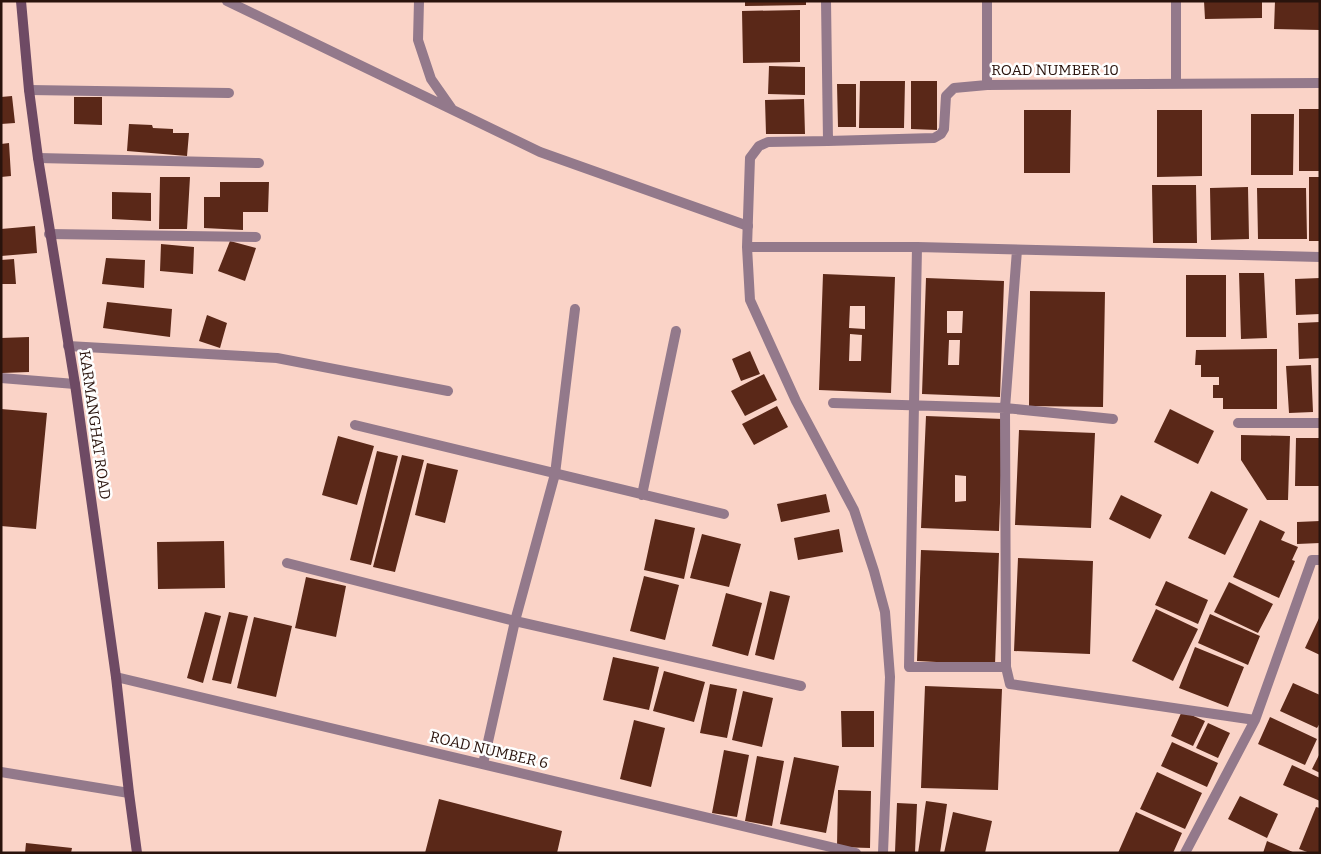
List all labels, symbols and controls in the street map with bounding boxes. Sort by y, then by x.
street label: ROAD NUMBER 10 [991,61,1119,79]
street label: KARMANGHAT ROAD [76,349,114,501]
street label: ROAD NUMBER 6 [428,728,550,772]

